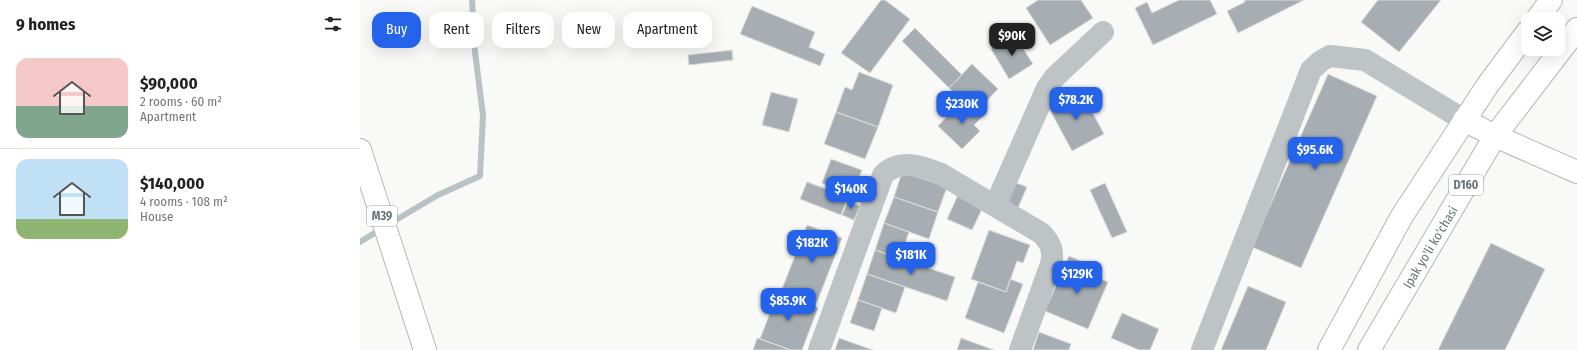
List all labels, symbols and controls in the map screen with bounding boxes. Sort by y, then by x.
chip: Buy [372,12,421,48]
chip: Rent [429,12,484,48]
chip: Filters [492,12,554,48]
chip: New [562,12,615,48]
chip: Apartment [623,12,712,48]
map controls [1521,12,1565,56]
button: layers [1521,12,1565,56]
icon: filters [322,13,344,35]
text: 9 homes [16,14,75,35]
pin: $90K [988,23,1036,57]
text: $90K [998,28,1026,43]
text: $90,000 [140,73,198,94]
icon: home [48,74,96,122]
pin: $78.2K [1043,87,1109,121]
pin: $230K [934,91,990,125]
text: $78.2K [1058,92,1094,107]
text: 2 rooms · 60 m² [140,94,222,109]
text: $230K [945,96,979,111]
text: Apartment [140,109,196,124]
pin: $95.6K [1282,137,1348,171]
text: $95.6K [1297,142,1333,157]
text: $140,000 [140,173,205,194]
icon: home [48,175,96,223]
road number: D160 [1449,175,1483,195]
pin: $140K [823,176,879,210]
text: $140K [835,181,867,196]
text: 4 rooms · 108 m² [140,194,228,209]
street label: Ipak yo'li ko'chasi [1400,203,1461,291]
road number: M39 [367,206,397,226]
text: House [140,209,174,224]
pin: $182K [784,230,840,264]
text: $182K [796,235,828,250]
pin: $181K [883,242,939,276]
text: $181K [895,247,927,262]
pin: $129K [1049,261,1105,295]
text: $129K [1061,266,1093,281]
pin: $85.9K [755,288,821,322]
text: $85.9K [770,293,806,308]

